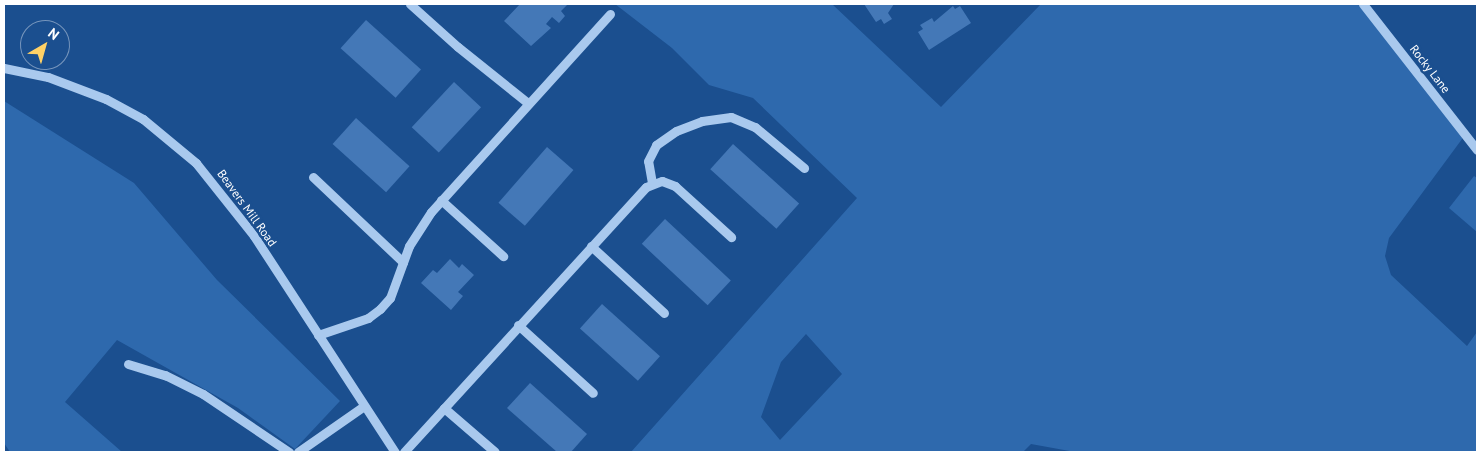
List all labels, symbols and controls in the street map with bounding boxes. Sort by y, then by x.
north arrow [20,20,70,70]
text: N [44,24,63,44]
street label: Rocky Lane [1407,42,1453,96]
street label: Beavers Mill Road [214,167,280,249]

